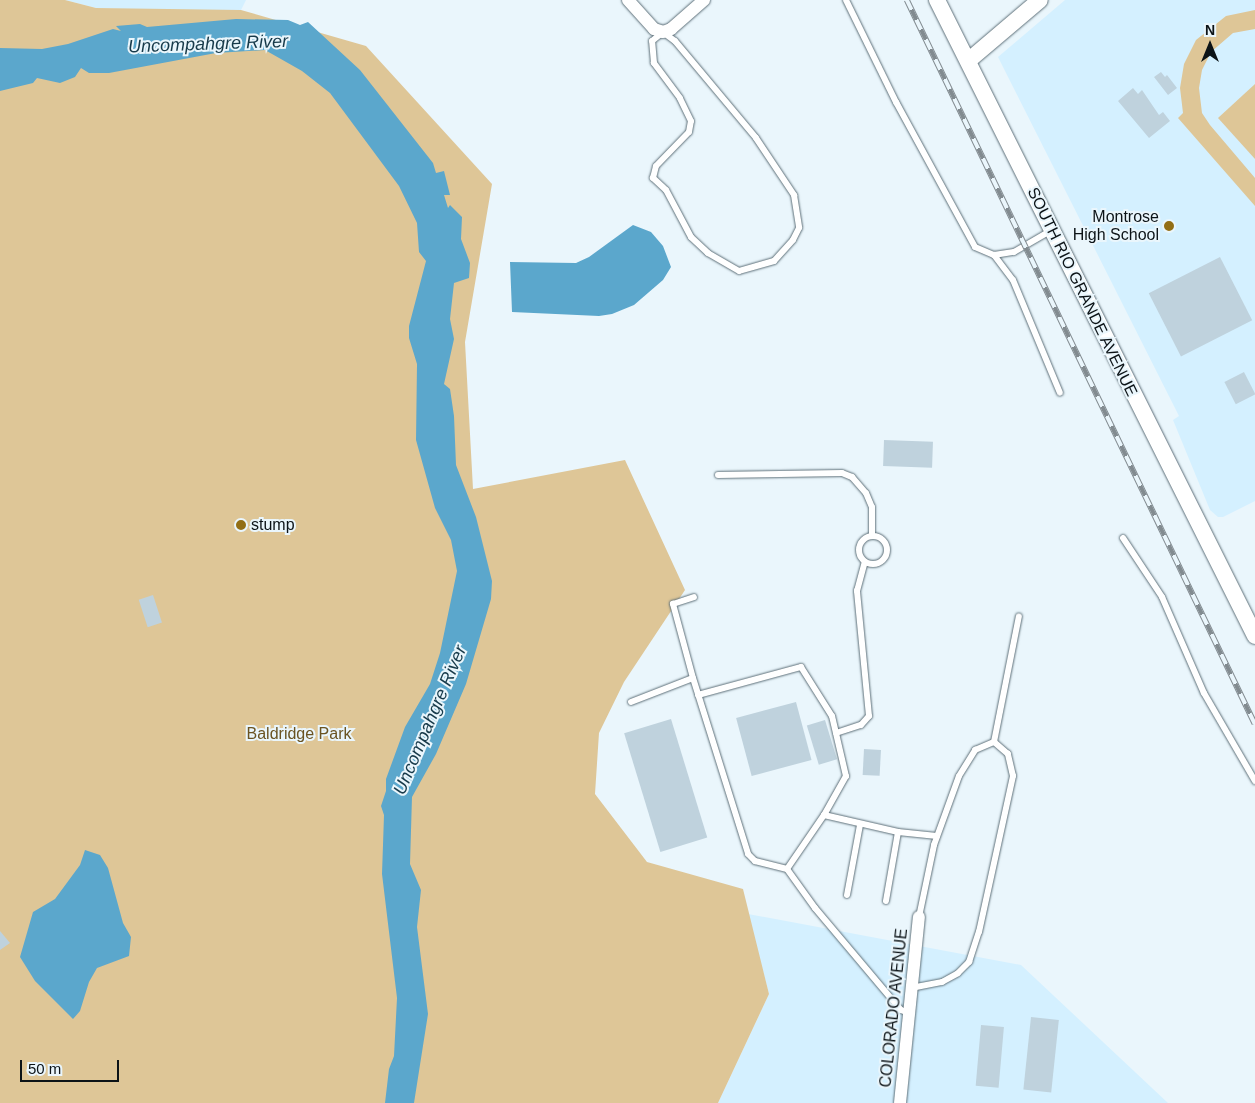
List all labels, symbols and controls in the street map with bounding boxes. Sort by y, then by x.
north arrow [1185,20,1235,70]
text: N [1205,22,1215,38]
water label: Uncompahgre River [128,30,288,58]
street label: SOUTH RIO GRANDE AVENUE [1023,184,1141,400]
place label: Montrose High School [1073,207,1159,245]
marker: Montrose High School [1163,220,1175,232]
place label: stump [251,515,295,535]
marker: stump [235,519,247,531]
water label: Uncompahgre River [389,642,471,798]
park label: Baldridge Park [247,724,351,744]
street label: COLORADO AVENUE [876,927,912,1089]
scale bar [22,1050,121,1082]
text: 50 m [28,1060,61,1077]

